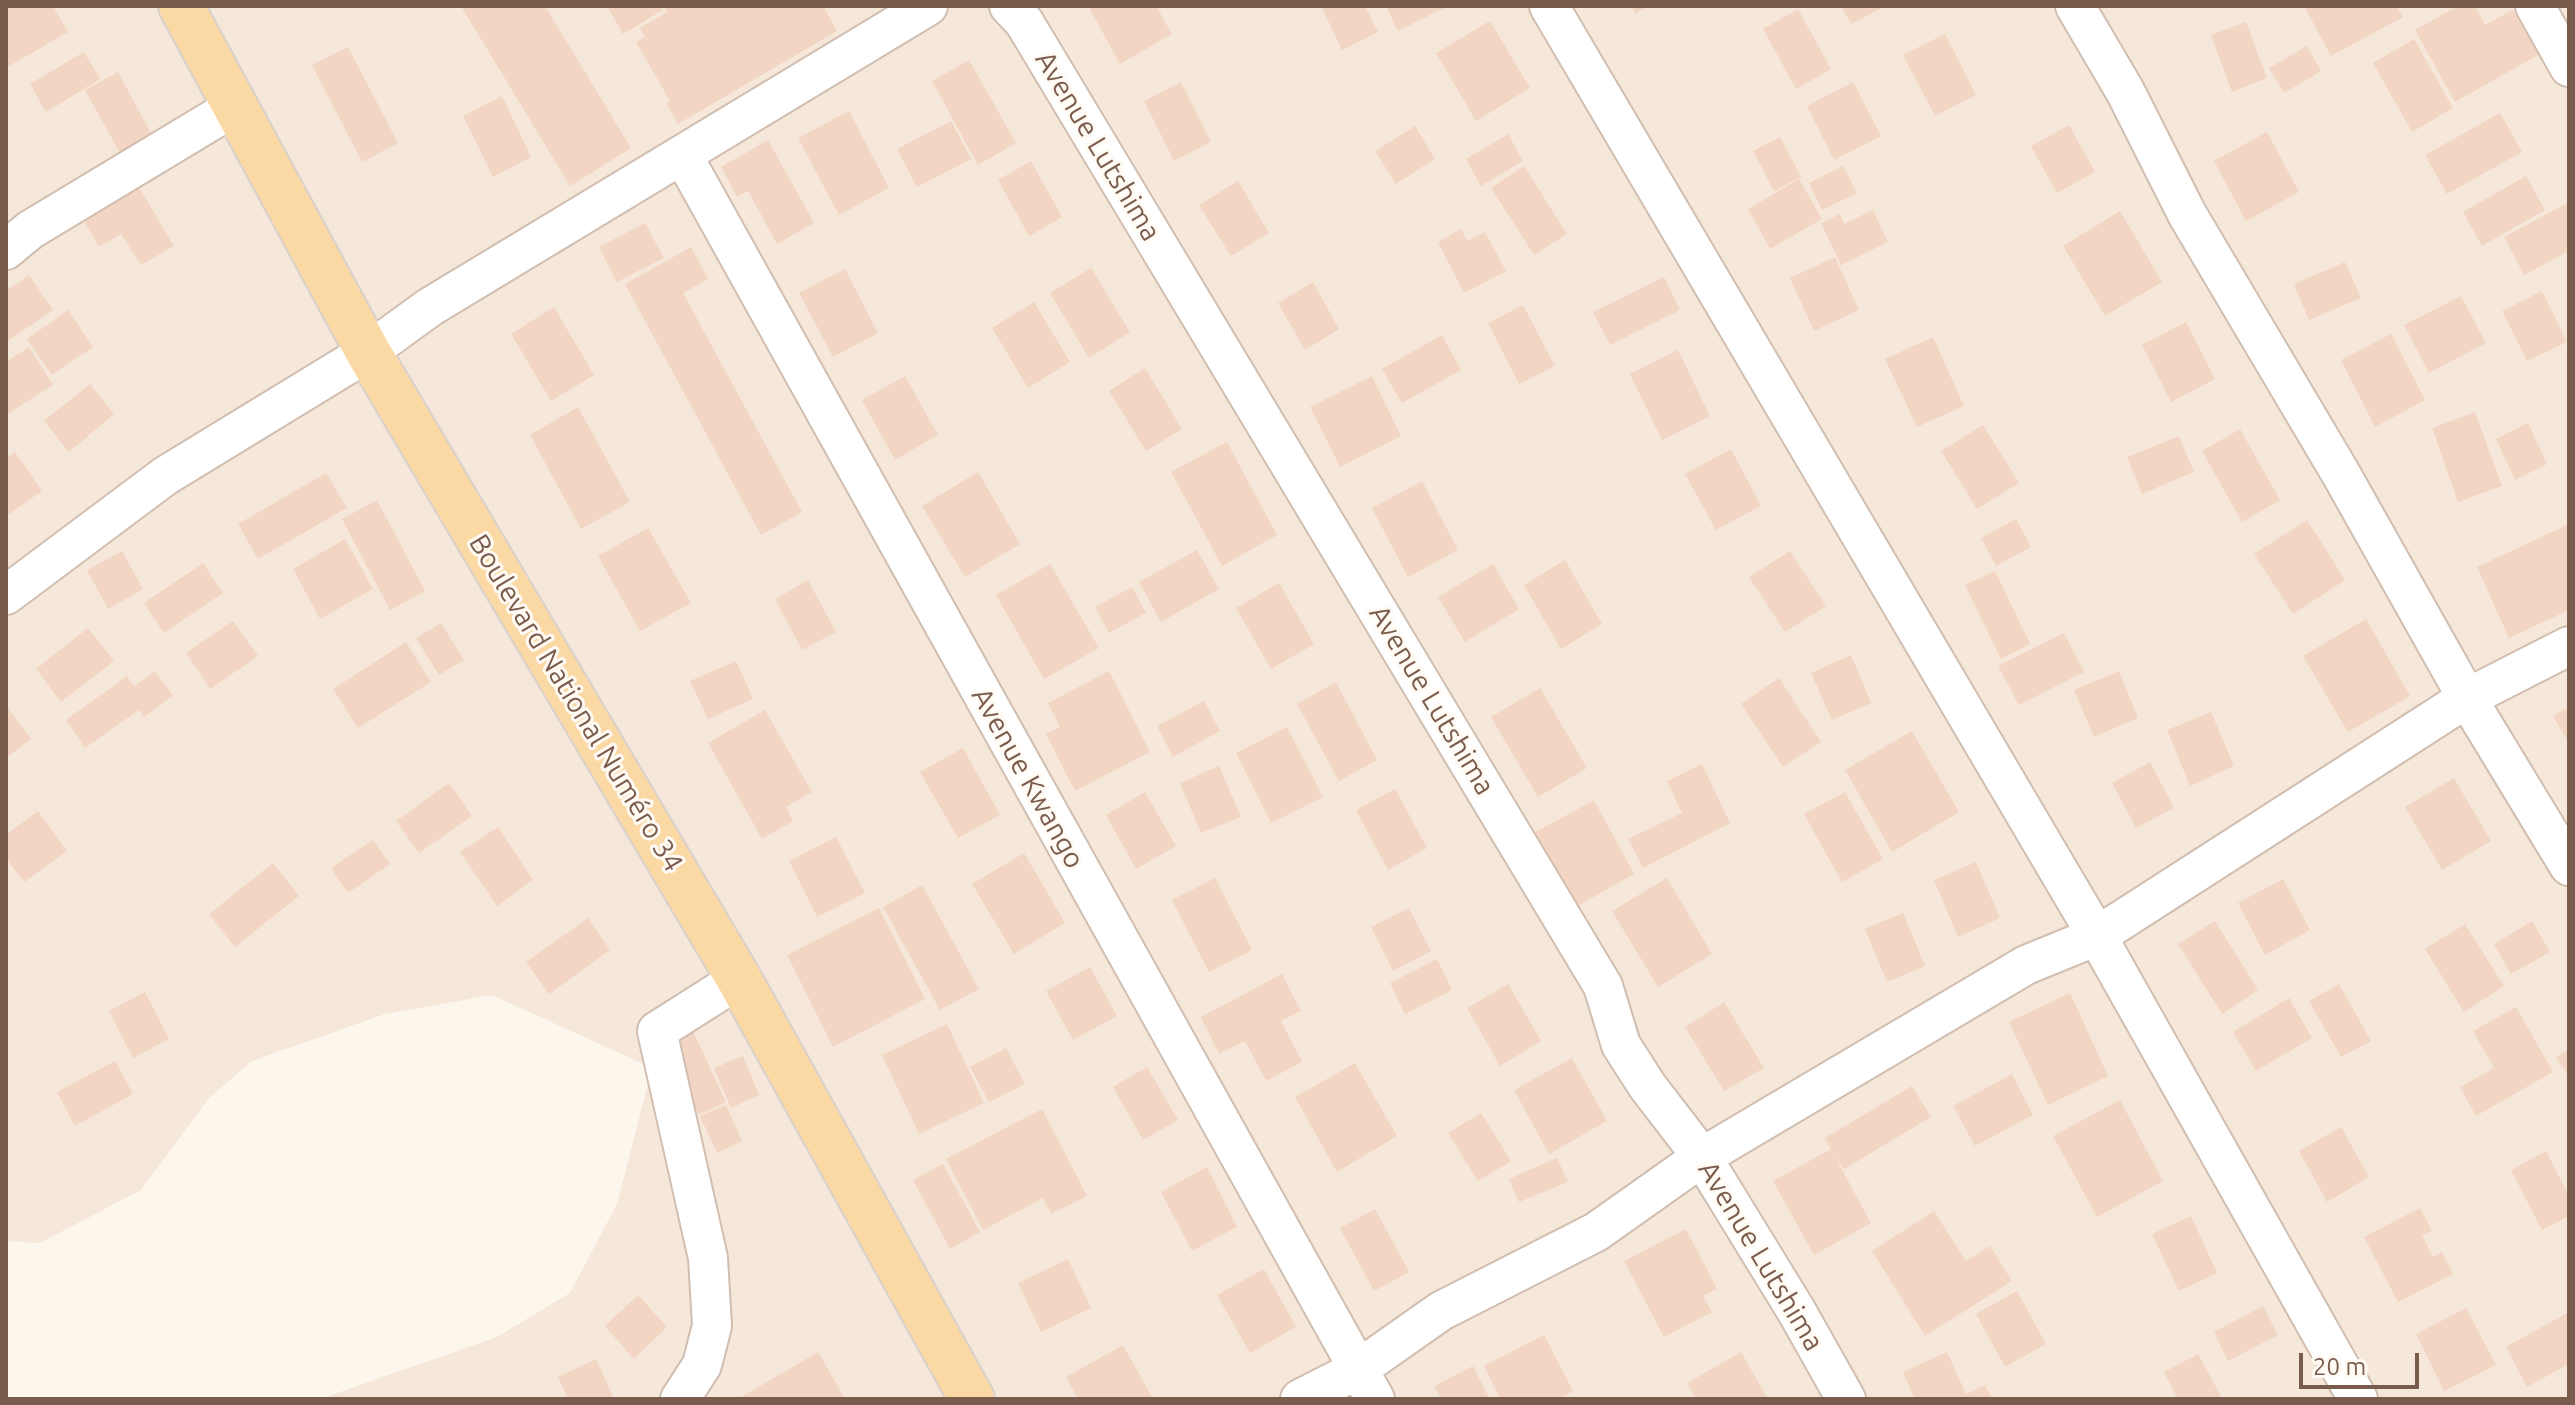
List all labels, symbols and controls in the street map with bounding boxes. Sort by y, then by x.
street label: Avenue Lutshima [1028,45,1168,247]
street label: Boulevard National Numéro 34 [462,528,690,878]
street label: Avenue Lutshima [1362,599,1502,801]
street label: Avenue Kwango [965,682,1091,874]
street label: Avenue Lutshima [1691,1155,1831,1357]
scale bar [2303,1337,2423,1387]
text: 20 m [2313,1353,2366,1380]

